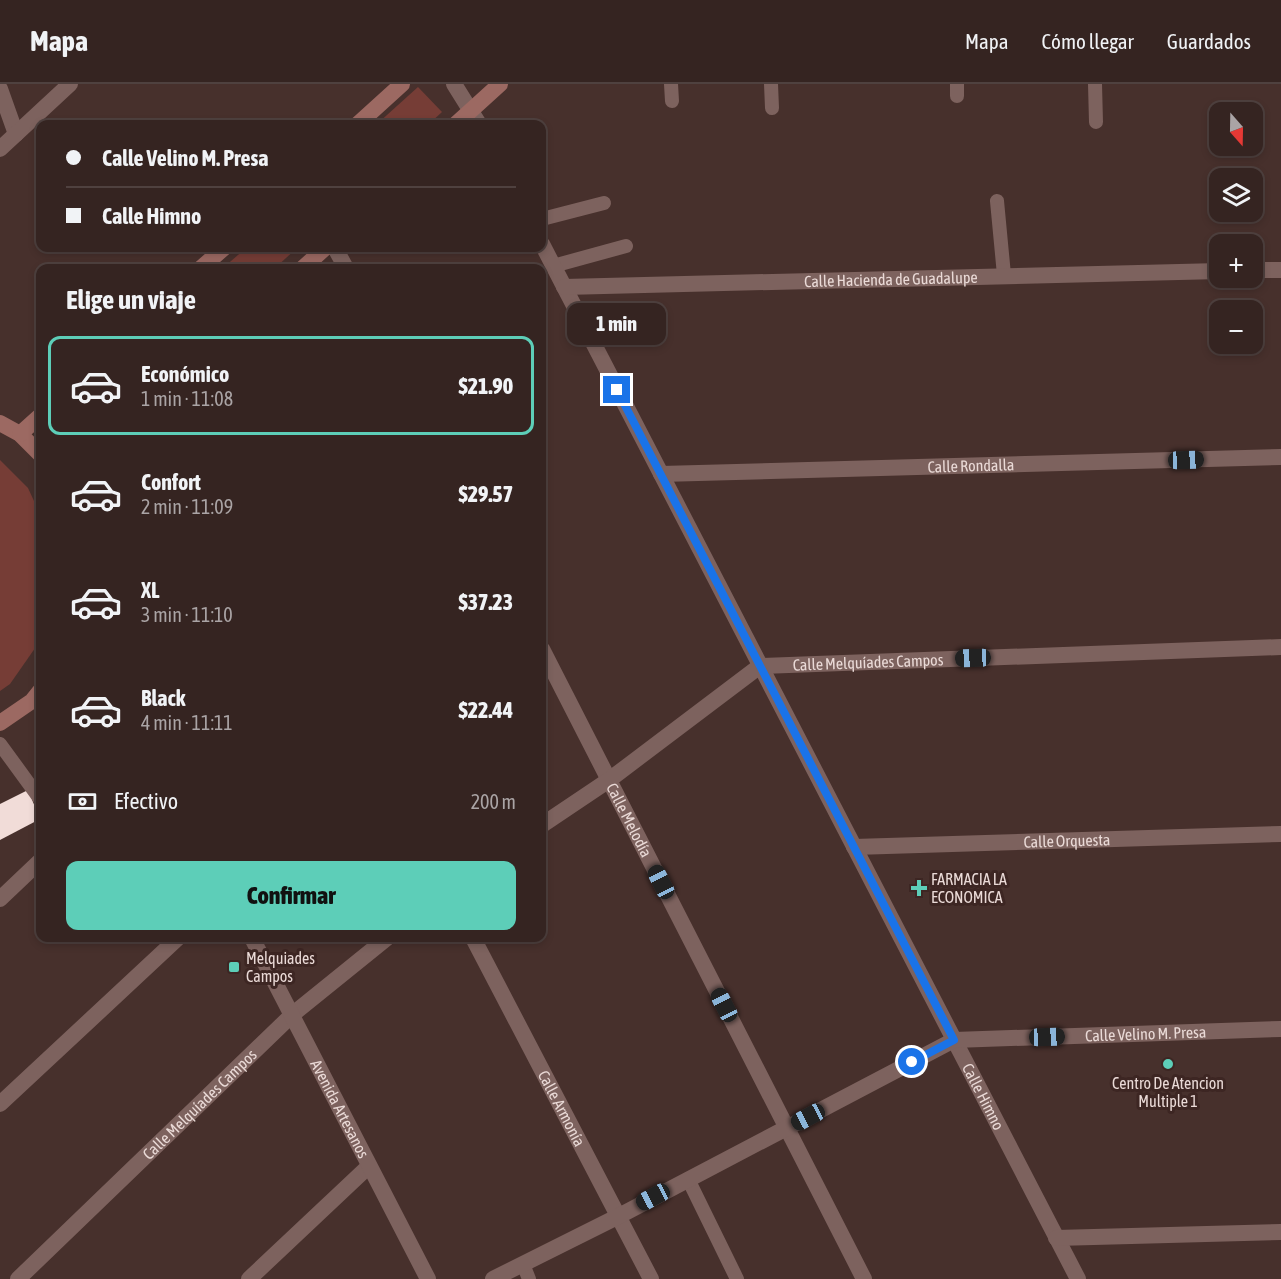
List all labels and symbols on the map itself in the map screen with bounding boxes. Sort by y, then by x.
north arrow [1209,102,1263,156]
street label: Calle Hacienda de Guadalupe [804,268,978,290]
callout: 1 min [568,303,666,345]
route end [603,376,630,403]
car [1168,450,1204,470]
street label: Calle Rondalla [927,455,1015,476]
car [955,648,991,668]
street label: Calle Melquíades Campos [792,650,944,674]
street label: Calle Melodía [603,780,656,860]
street label: Calle Orquesta [1023,830,1111,851]
car [645,862,677,902]
place label: FARMACIA LA ECONOMICA [931,870,1007,906]
marker: FARMACIA LA ECONOMICA [912,881,926,895]
place label: Melquiades Campos [246,949,315,986]
marker: Melquiades Campos [227,960,241,974]
car [708,985,740,1025]
street label: Calle Velino M. Presa [1085,1023,1207,1045]
car [1029,1027,1065,1047]
street label: Calle Melquíades Campos [139,1045,260,1163]
route start [898,1048,925,1075]
street label: Avenida Artesanos [307,1056,373,1161]
marker: Centro De Atencion Multiple 1 [1161,1057,1175,1071]
street label: Calle Himno [959,1060,1008,1133]
street label: Calle Armonía [535,1067,589,1149]
place label: Centro De Atencion Multiple 1 [1112,1074,1224,1111]
car [788,1101,828,1133]
car [633,1181,673,1213]

